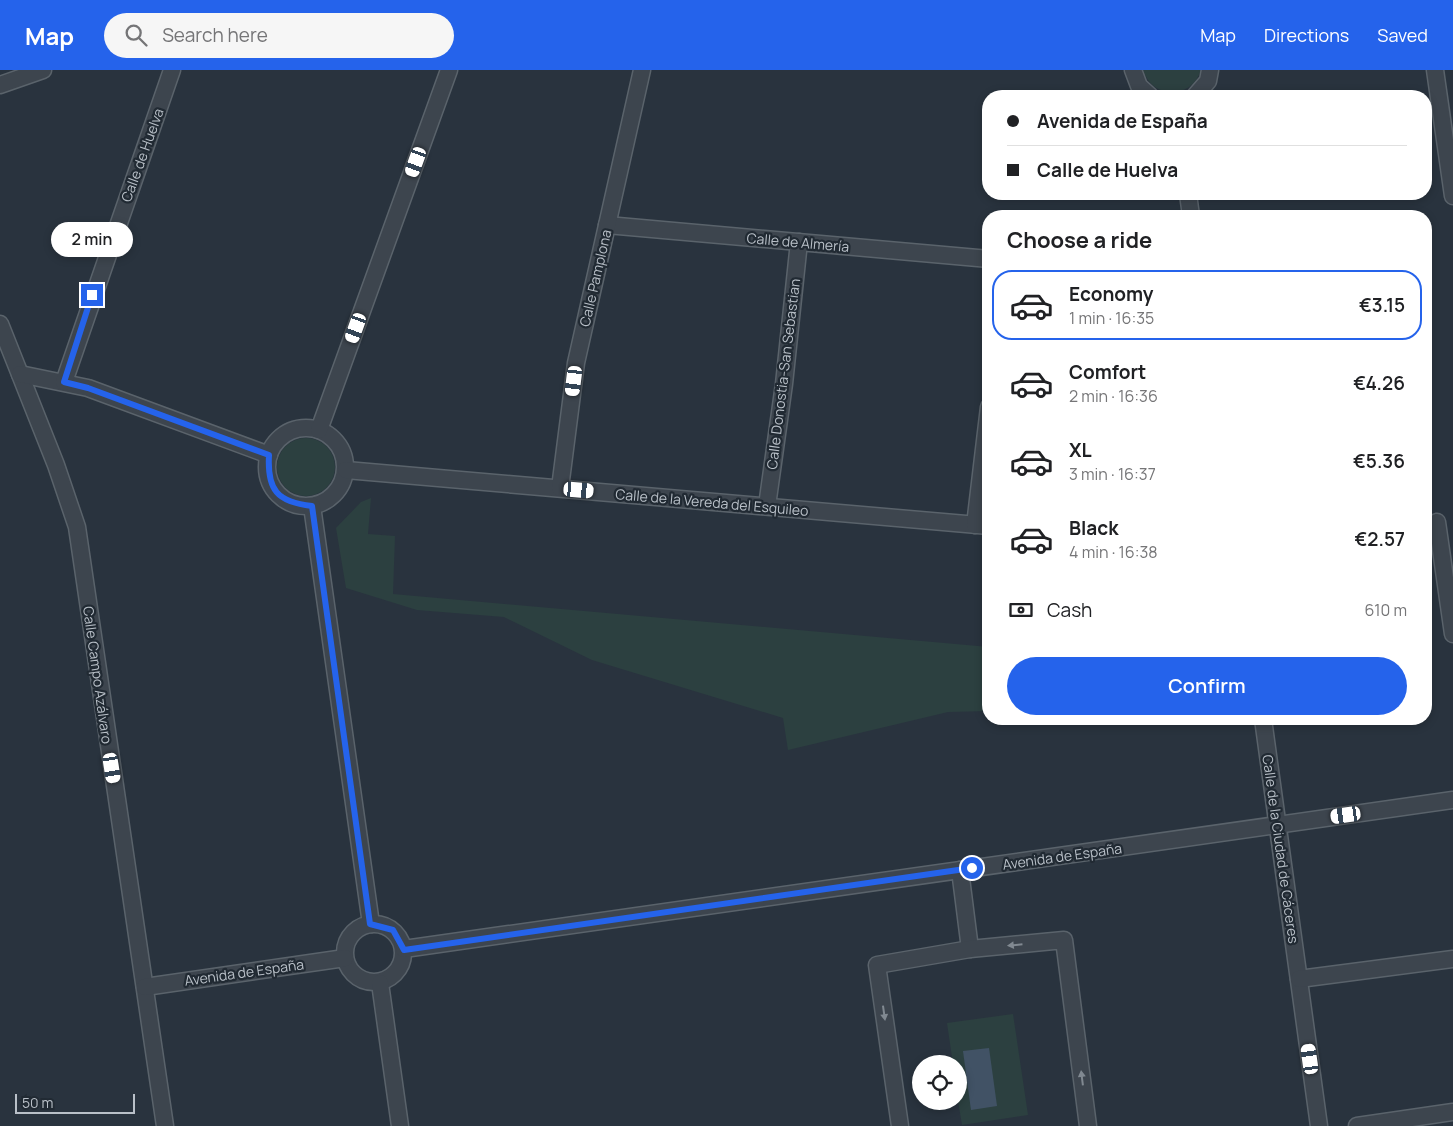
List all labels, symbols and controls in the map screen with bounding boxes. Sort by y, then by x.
search box [104,13,454,58]
text: Map [25,19,74,52]
icon: search [122,21,150,49]
text: Search here [162,22,268,48]
text: Map [1200,23,1236,47]
text: Directions [1264,23,1349,47]
text: Saved [1377,23,1428,47]
street label: Calle de Huelva [116,106,168,204]
text: Avenida de España [1037,108,1208,134]
car [403,145,428,179]
text: Calle de Huelva [1037,157,1178,183]
callout: 2 min [51,222,133,258]
text: Choose a ride [1007,225,1152,255]
text: 2 min [72,228,112,250]
street label: Calle Pamplona [575,228,615,328]
street label: Calle de Almería [746,228,850,256]
street label: Calle Donostia-San Sebastian [762,278,804,470]
text: Economy [1069,281,1153,307]
icon: car [1009,283,1054,328]
route end [81,284,103,306]
text: €3.15 [1359,292,1405,318]
text: 1 min · 16:35 [1069,307,1154,329]
car [343,311,368,345]
text: Comfort [1069,359,1146,385]
icon: car [1009,361,1054,406]
car [564,365,583,397]
text: €4.26 [1353,370,1405,396]
text: 2 min · 16:36 [1069,385,1158,407]
text: XL [1069,437,1092,463]
icon: car [1009,439,1054,484]
text: €5.36 [1353,448,1405,474]
text: 3 min · 16:37 [1069,463,1156,485]
car [563,481,594,499]
street label: Calle de la Vereda del Esquileo [615,484,809,520]
text: Black [1069,515,1118,541]
icon: car [1009,517,1054,562]
text: €2.57 [1355,526,1405,552]
text: 4 min · 16:38 [1069,541,1158,563]
icon: cash [1007,596,1035,624]
text: Cash [1047,597,1092,623]
text: 610 m [1365,599,1407,621]
street label: Calle Campo Azálvaro [79,605,117,745]
button: Confirm [1007,657,1407,715]
car [102,752,121,784]
street label: Calle de la Ciudad de Cáceres [1258,753,1304,945]
car [1330,805,1361,825]
street label: Avenida de España [1001,838,1123,874]
route start [961,857,983,879]
one-way arrow [1007,941,1023,949]
street label: Avenida de España [183,954,305,990]
one-way arrow [880,1005,888,1021]
car [1300,1043,1319,1075]
map controls [912,1055,967,1110]
button: locate [912,1055,967,1110]
one-way arrow [1078,1069,1086,1085]
scale bar [15,1091,135,1114]
text: 50 m [22,1093,53,1112]

